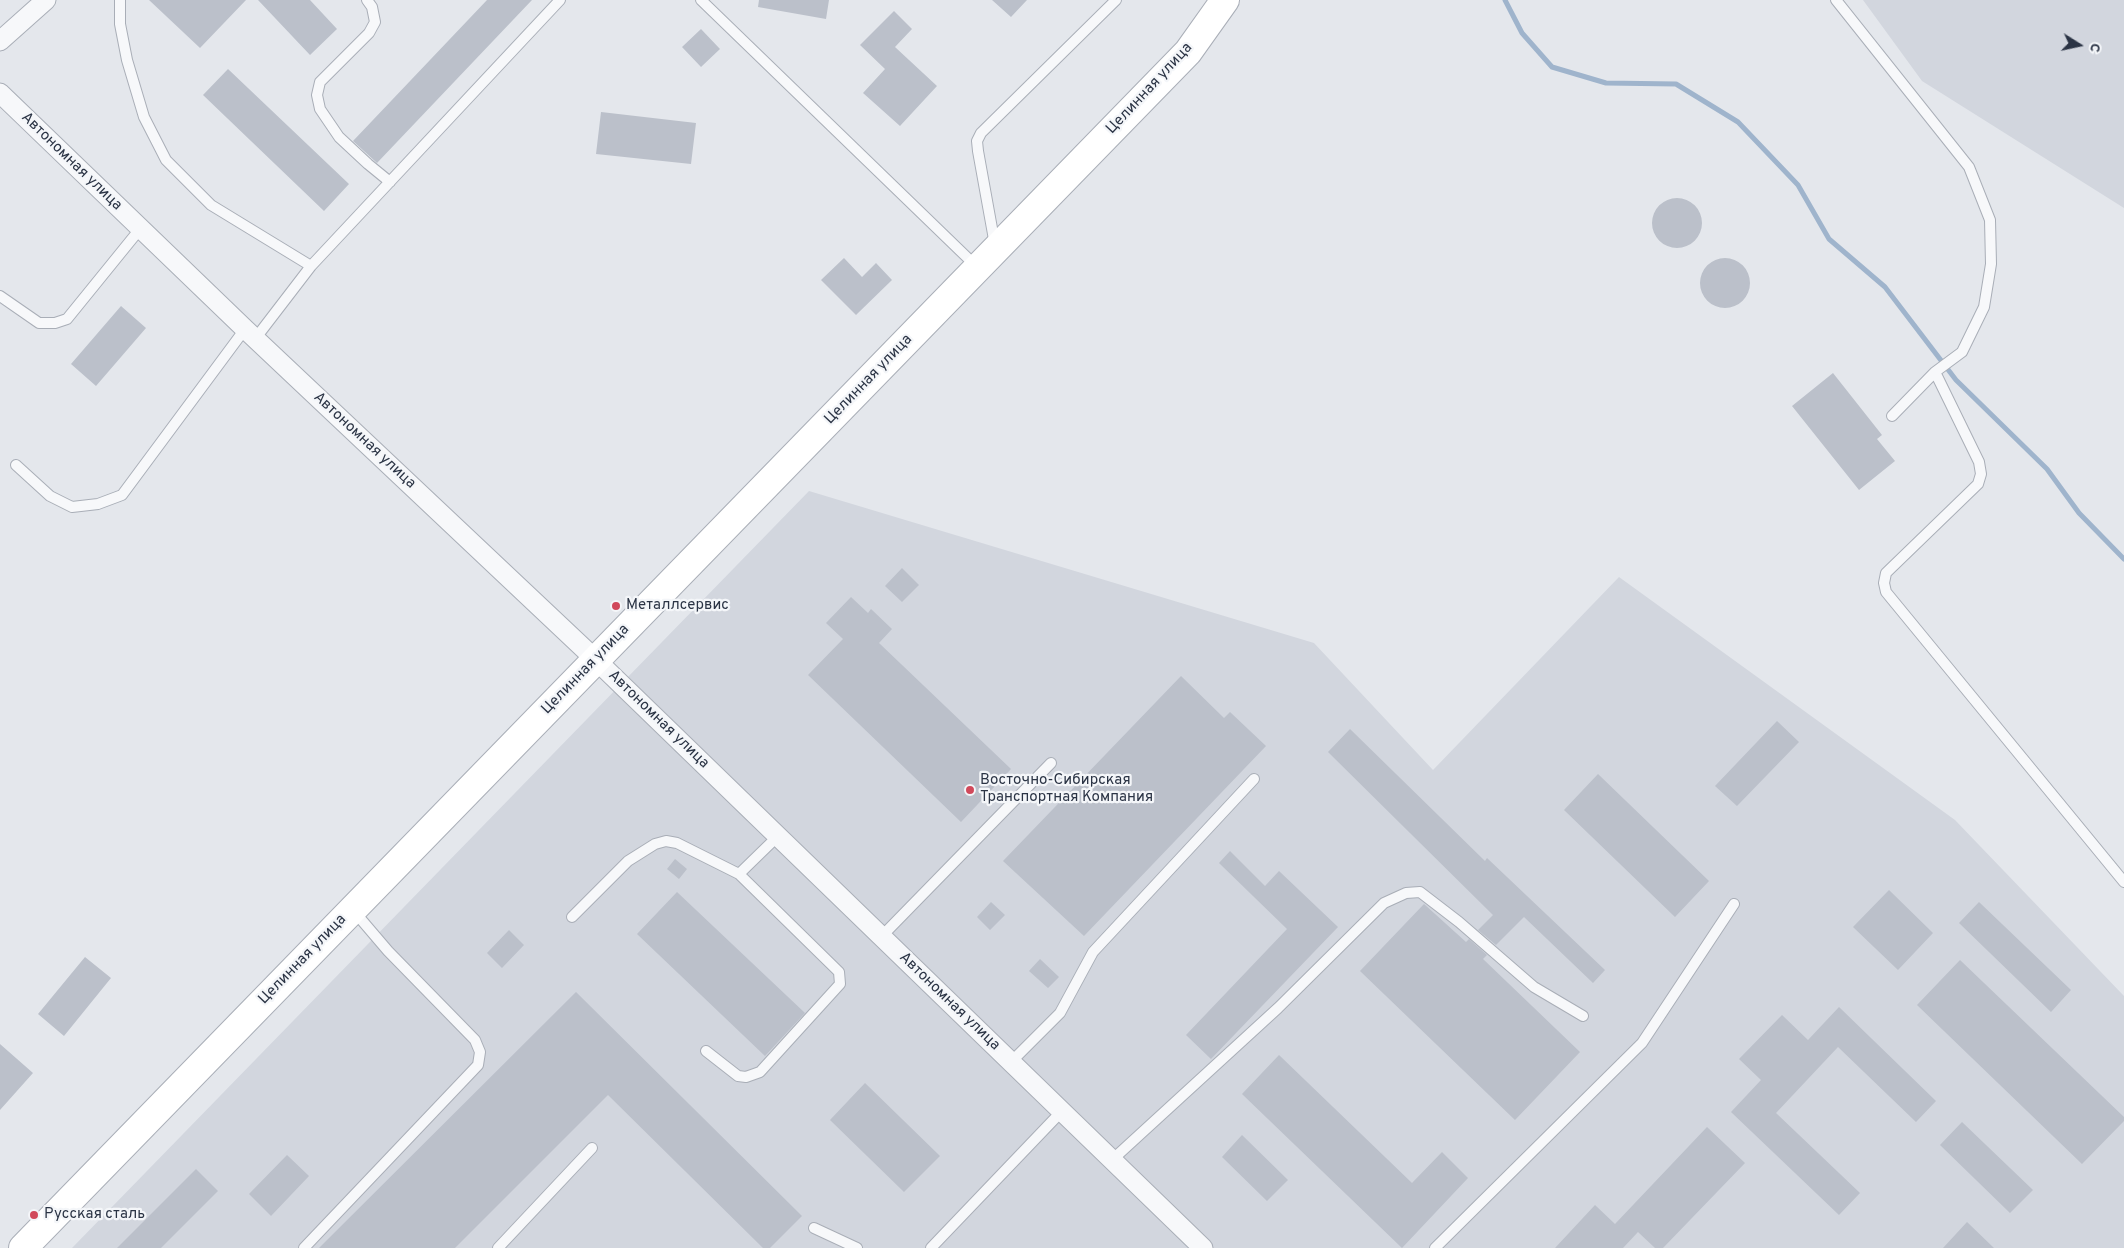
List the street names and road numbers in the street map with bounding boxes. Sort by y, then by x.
street label: Целинная улица [1103,40,1197,138]
street label: Автономная улица [17,109,125,215]
street label: Целинная улица [821,331,917,429]
street label: Автономная улица [309,389,419,493]
street label: Целинная улица [538,621,634,719]
street label: Автономная улица [604,667,712,773]
street label: Целинная улица [255,911,351,1009]
street label: Автономная улица [895,949,1003,1055]

